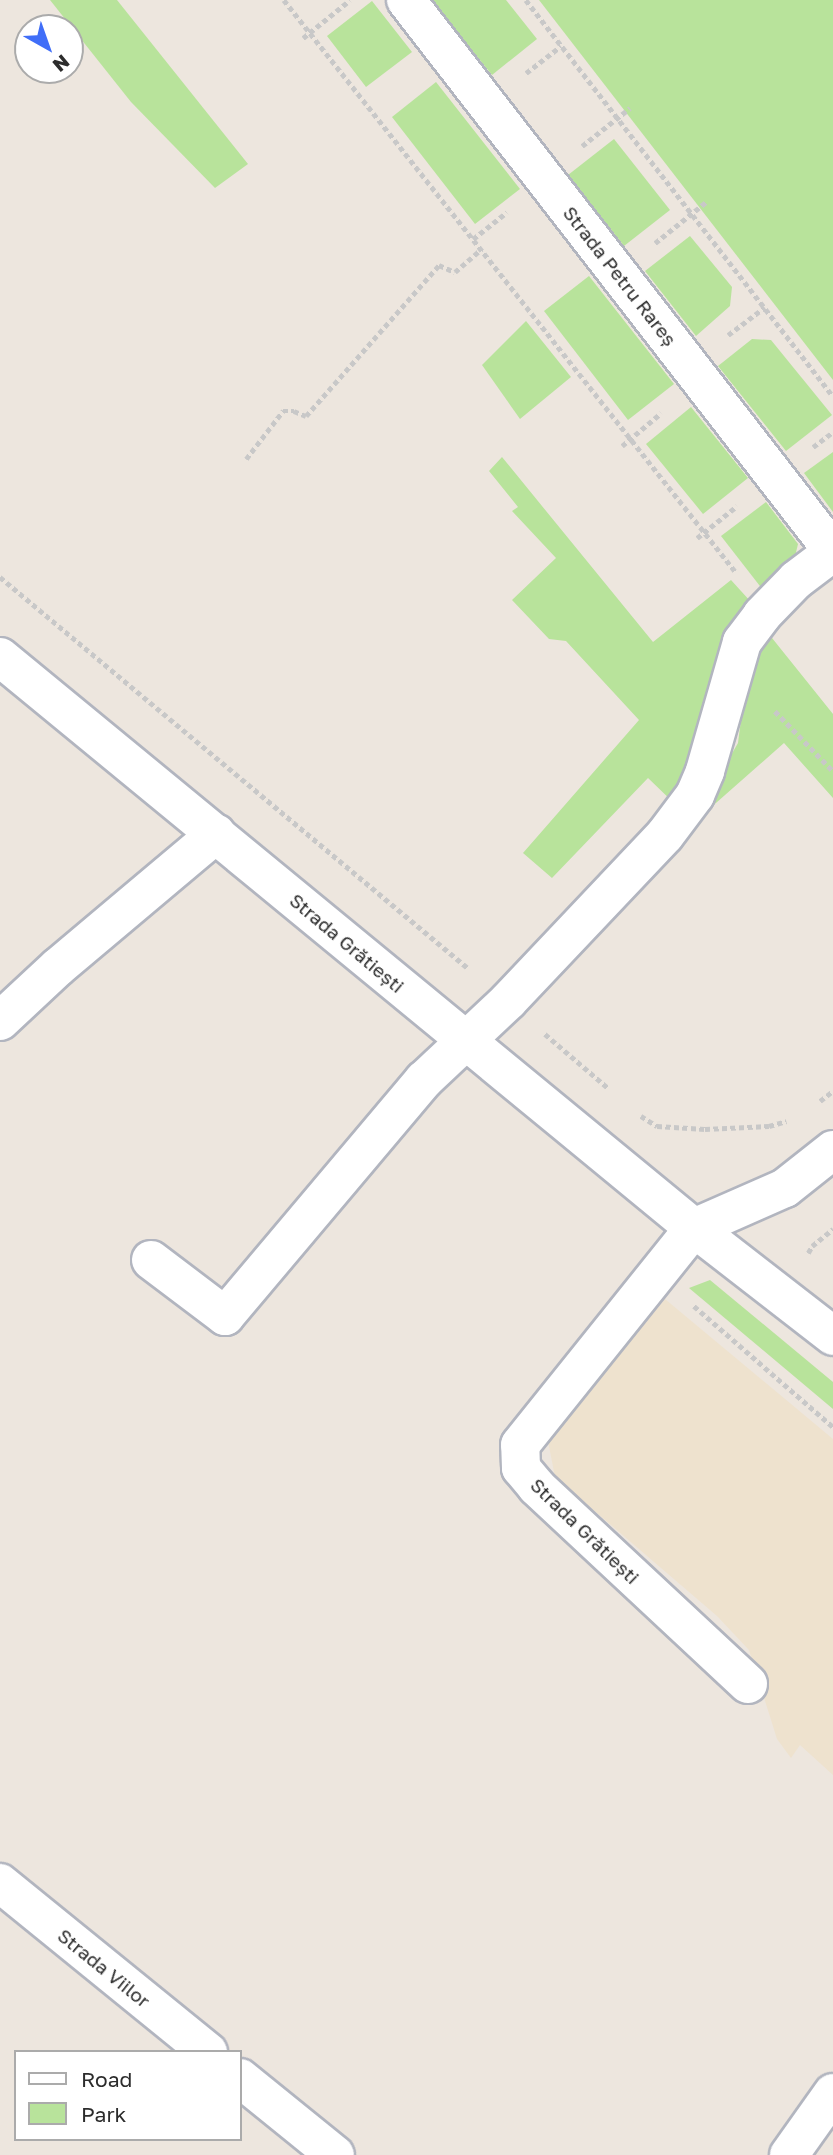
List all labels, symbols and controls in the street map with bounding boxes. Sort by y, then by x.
north arrow [14,14,84,84]
text: N [49,50,74,77]
street label: Strada Petru Rareș [558,202,682,350]
street label: Strada Grătiești [285,889,409,997]
street label: Strada Grătiești [526,1473,644,1589]
street label: Strada Viilor [53,1924,155,2012]
legend [14,2050,242,2141]
text: Road [81,2066,132,2092]
text: Park [81,2101,126,2127]

